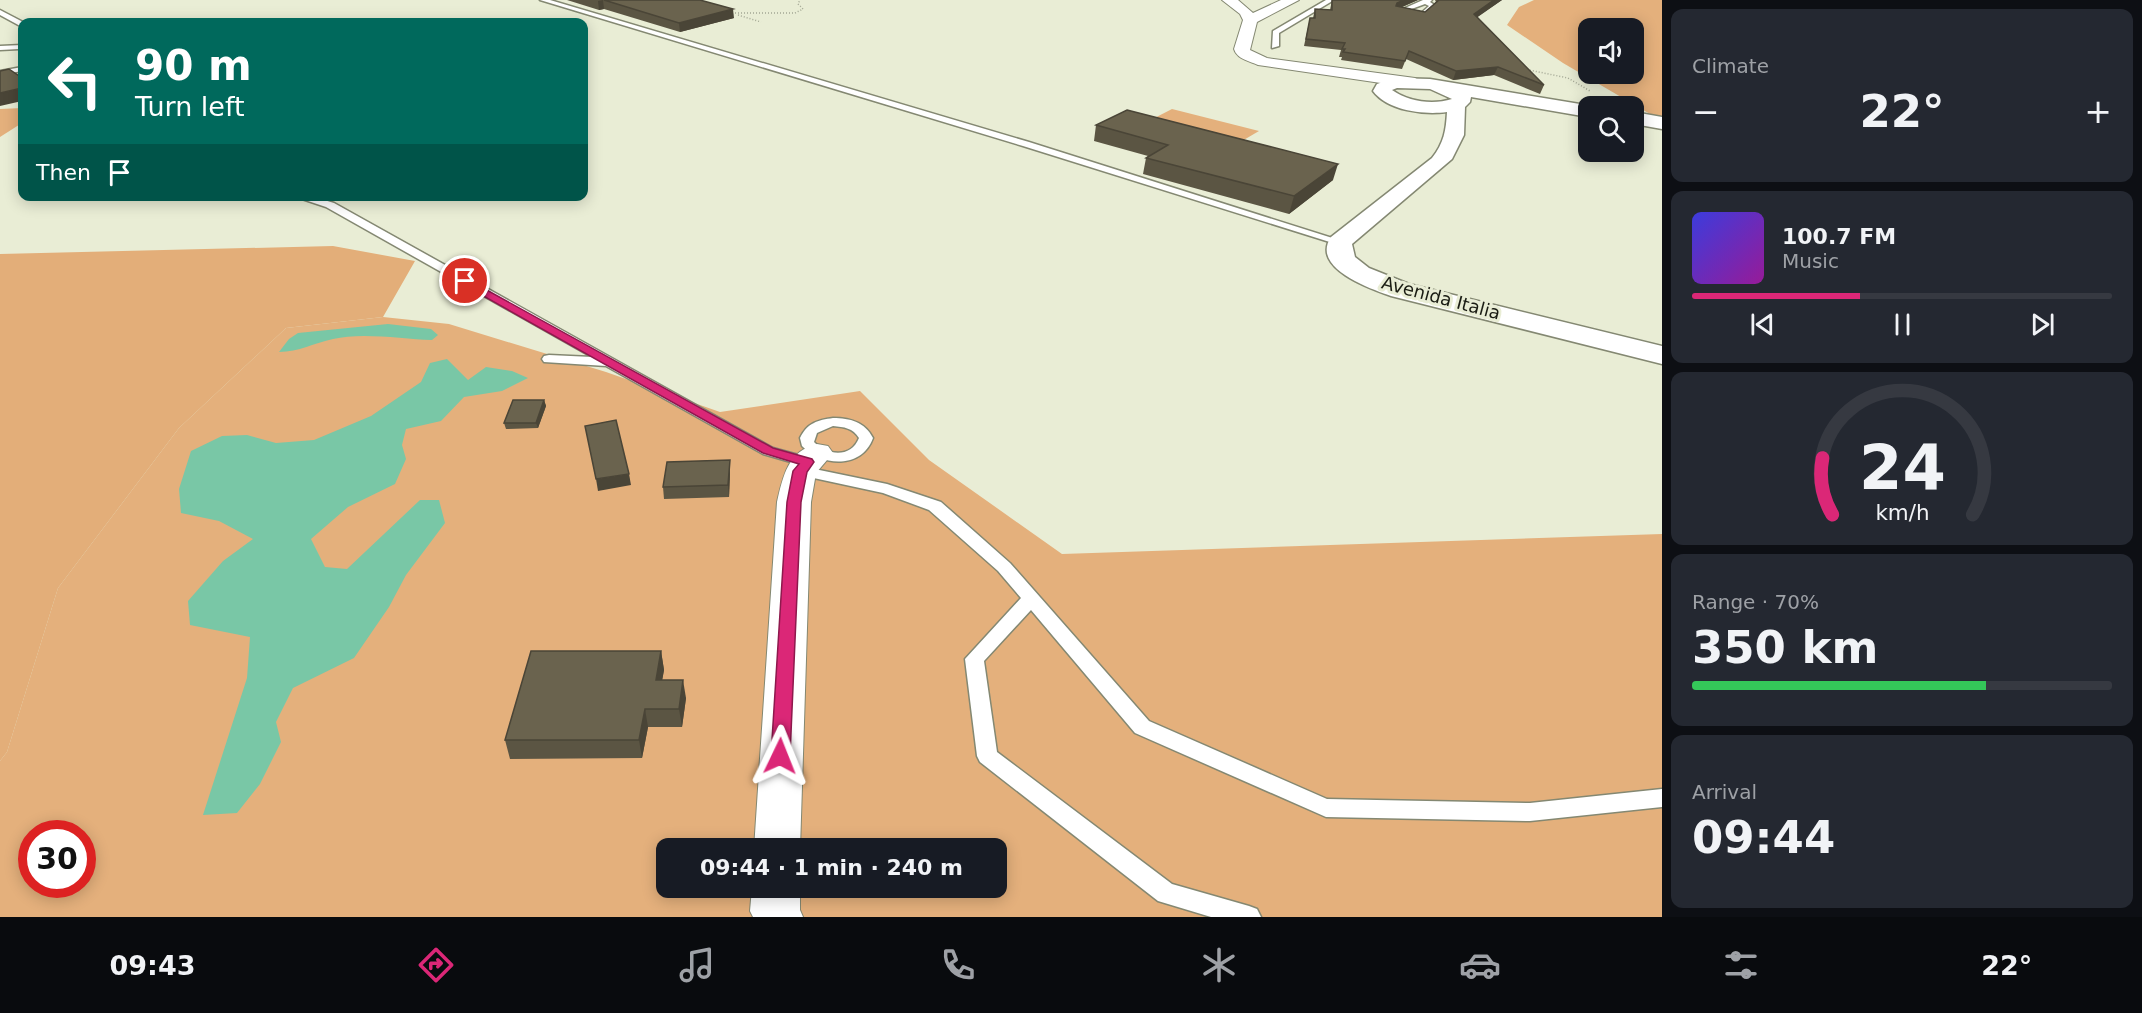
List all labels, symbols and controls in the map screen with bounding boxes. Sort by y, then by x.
map controls [1578,18,1644,162]
button: sound [1578,18,1644,84]
text: 90 m [135,41,252,90]
icon: left [36,42,114,120]
text: Climate [1692,54,1769,78]
text: 22° [1859,85,1945,138]
text: Turn left [135,91,245,122]
text: − [1692,92,1720,131]
text: + [2084,92,2112,131]
button: search [1578,96,1644,162]
icon: arrive [103,156,136,189]
text: Then [36,160,91,185]
text: 100.7 FM [1782,224,1896,249]
text: Music [1782,249,1839,273]
pin [439,255,490,306]
icon: arrive [448,264,481,297]
street label: Avenida Italia [1379,272,1503,323]
icon: previous [1746,308,1779,341]
icon: pause [1886,308,1919,341]
icon: next [2026,308,2059,341]
text: 24 [1859,432,1945,505]
text: km/h [1875,501,1929,526]
text: Range · 70% [1692,590,1819,614]
text: 350 km [1692,621,1878,674]
position arrow [748,724,812,788]
text: Arrival [1692,780,1757,804]
text: 09:44 [1692,811,1835,864]
speed limit sign: 30 [18,820,96,898]
text: 09:44 · 1 min · 240 m [700,855,963,880]
icon: directions [415,944,457,986]
icon: music [676,944,718,986]
icon: phone [937,944,979,986]
icon: climate [1198,944,1240,986]
icon: car [1459,944,1501,986]
icon: filters [1720,944,1762,986]
text: 09:43 [110,950,196,981]
text: 22° [1981,950,2032,981]

